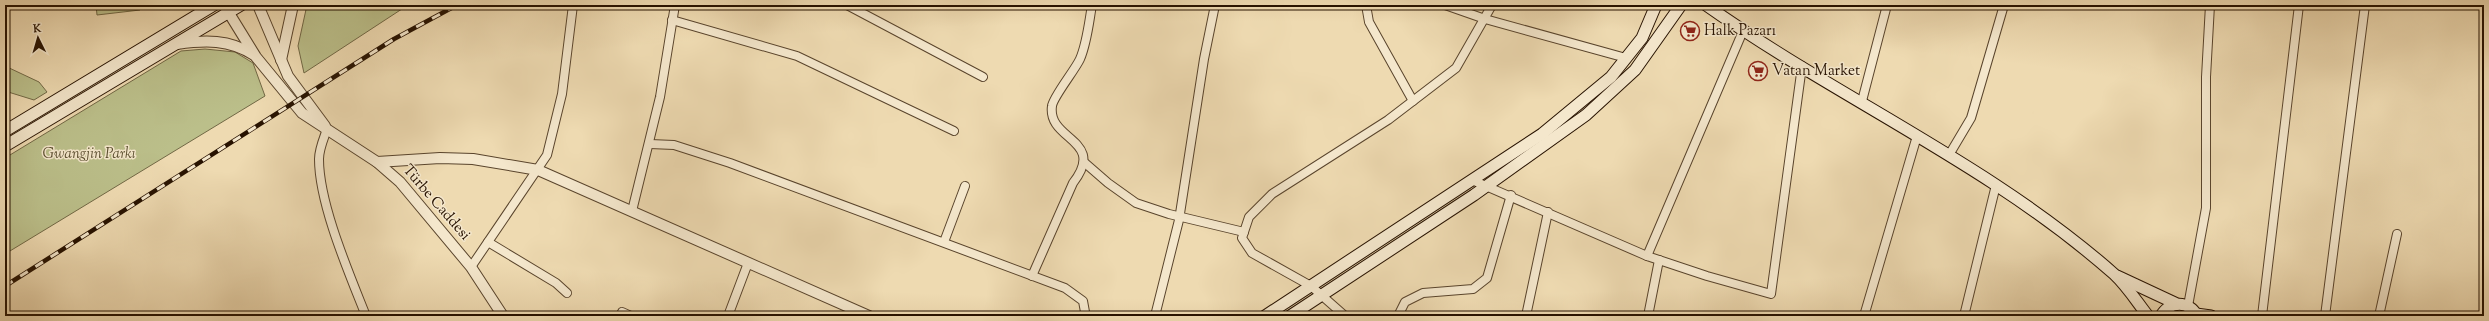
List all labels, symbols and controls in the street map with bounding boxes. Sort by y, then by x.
north arrow [18,18,58,58]
supermarket icon: Halk Pazarı [1679,20,1701,42]
text: K [32,21,42,37]
place label: Halk Pazarı [1704,21,1776,42]
supermarket icon: Vatan Market [1747,60,1769,82]
place label: Vatan Market [1772,61,1860,82]
park label: Gwangjin Parkı [43,144,136,165]
street label: Türbe Caddesi [397,161,475,245]

